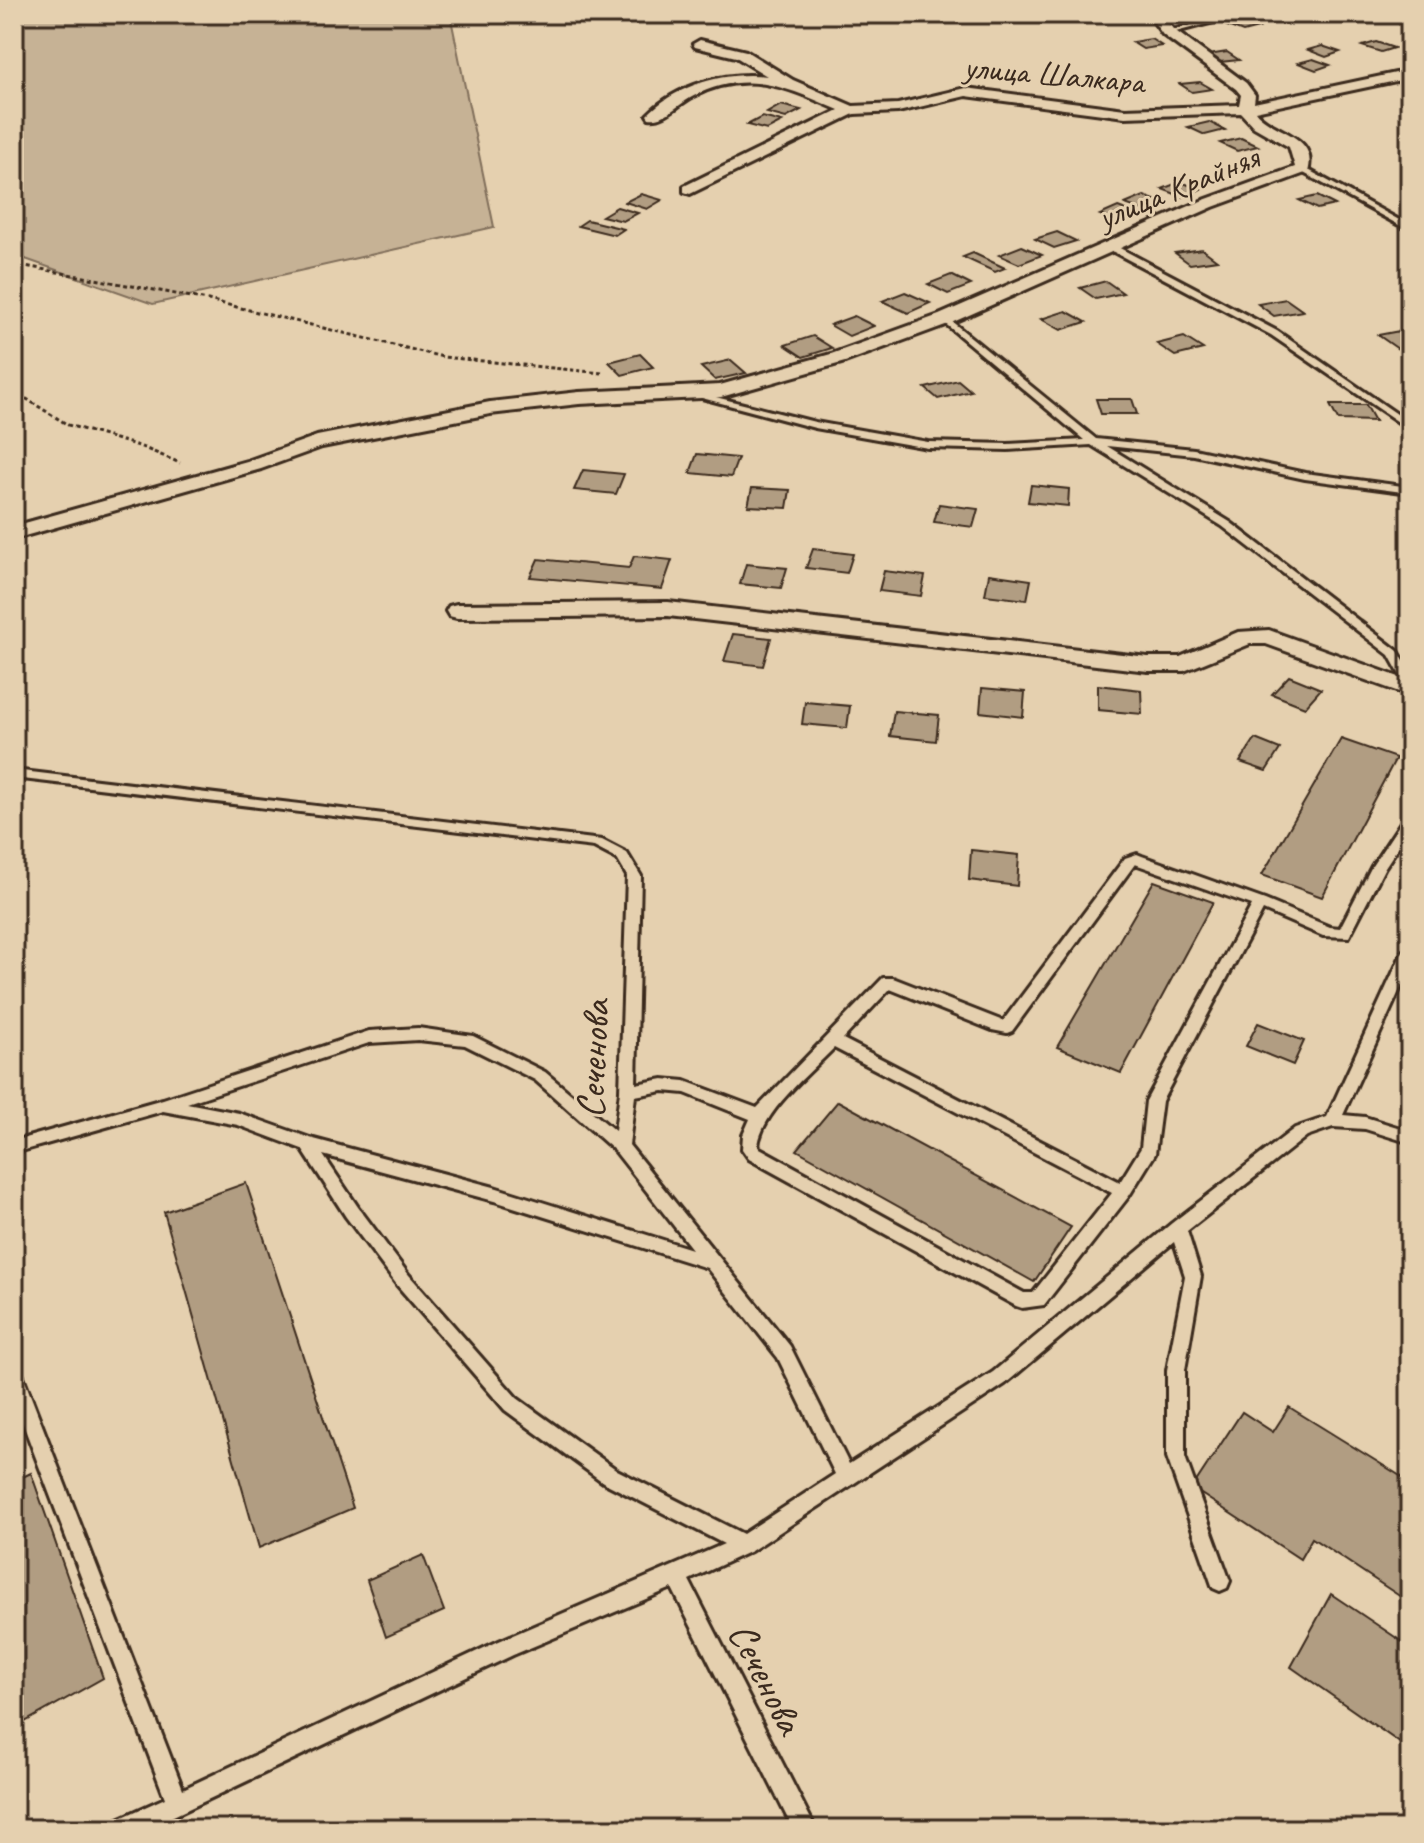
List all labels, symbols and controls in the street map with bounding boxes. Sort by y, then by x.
street label: улица Шалкара [960,45,1149,104]
street label: улица Крайняя [1090,134,1267,239]
street label: Сеченова [565,996,621,1119]
street label: Сеченова [717,1614,816,1744]

